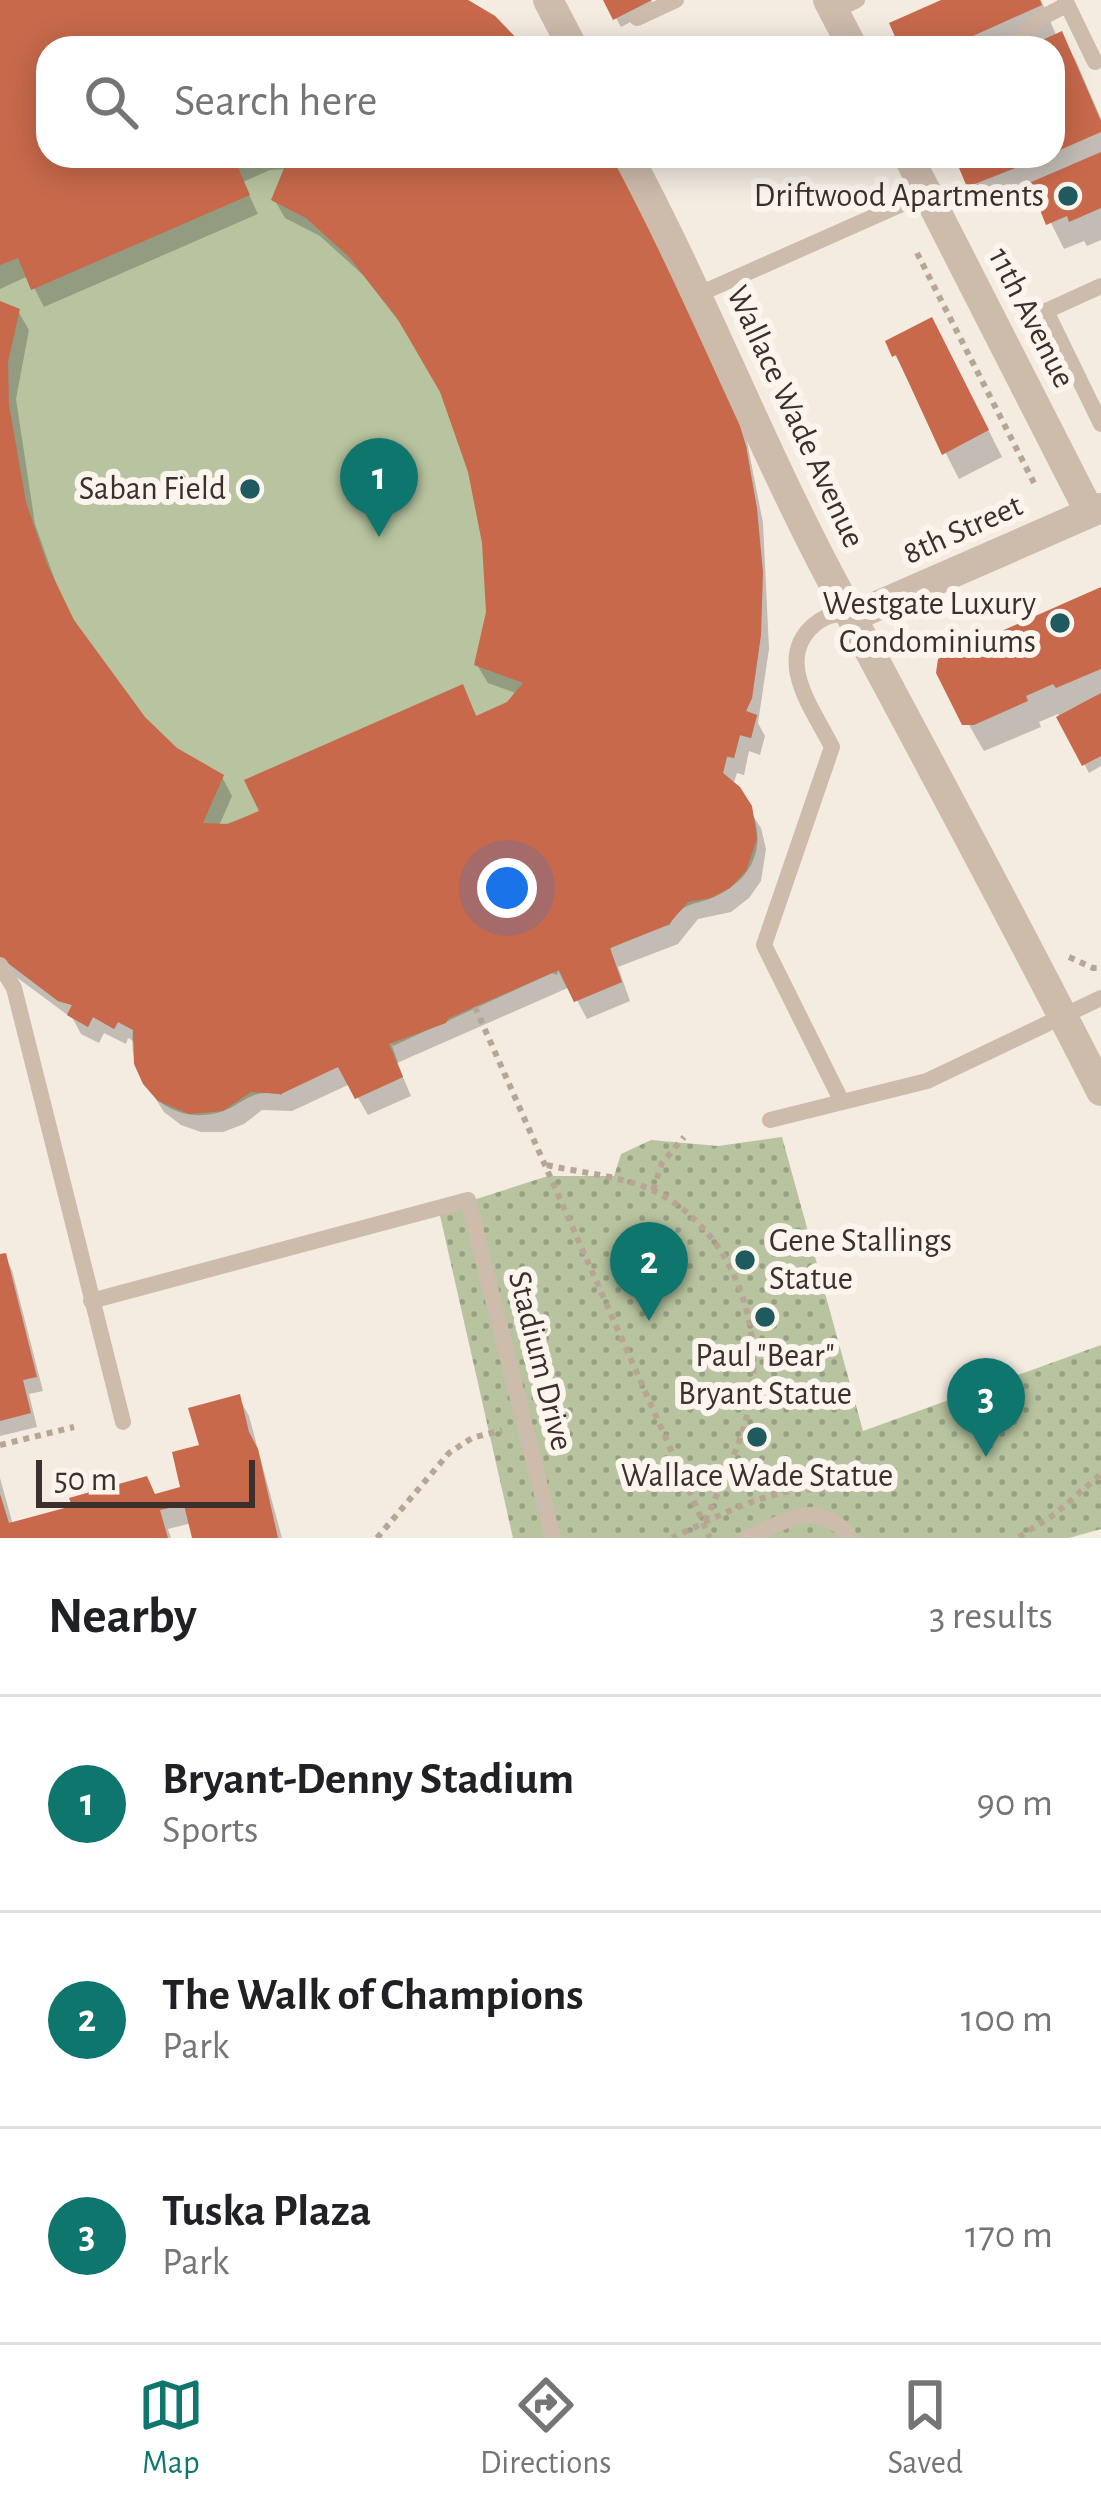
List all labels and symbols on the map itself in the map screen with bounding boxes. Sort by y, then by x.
place label: Driftwood Apartments [754,180,1044,213]
marker: Driftwood Apartments [1055,183,1081,209]
street label: 11th Avenue [982,243,1080,393]
street label: Wallace Wade Avenue [720,281,870,553]
pin: 1 [340,438,418,537]
place label: Saban Field [79,473,226,506]
marker: Saban Field [237,476,263,502]
street label: 8th Street [899,489,1028,571]
place label: Westgate Luxury Condominiums [823,588,1036,659]
marker: Westgate Luxury Condominiums [1047,610,1073,636]
your location [477,858,537,918]
pin: 2 [610,1222,688,1321]
place label: Gene Stallings Statue [769,1225,952,1296]
marker: Gene Stallings Statue [732,1247,758,1273]
street label: Stadium Drive [502,1268,578,1454]
marker: Paul "Bear" Bryant Statue [752,1304,778,1330]
place label: Paul "Bear" Bryant Statue [678,1340,852,1411]
pin: 3 [947,1358,1025,1457]
marker: Wallace Wade Statue [744,1424,770,1450]
scale bar [36,1454,255,1507]
place label: Wallace Wade Statue [621,1460,893,1493]

